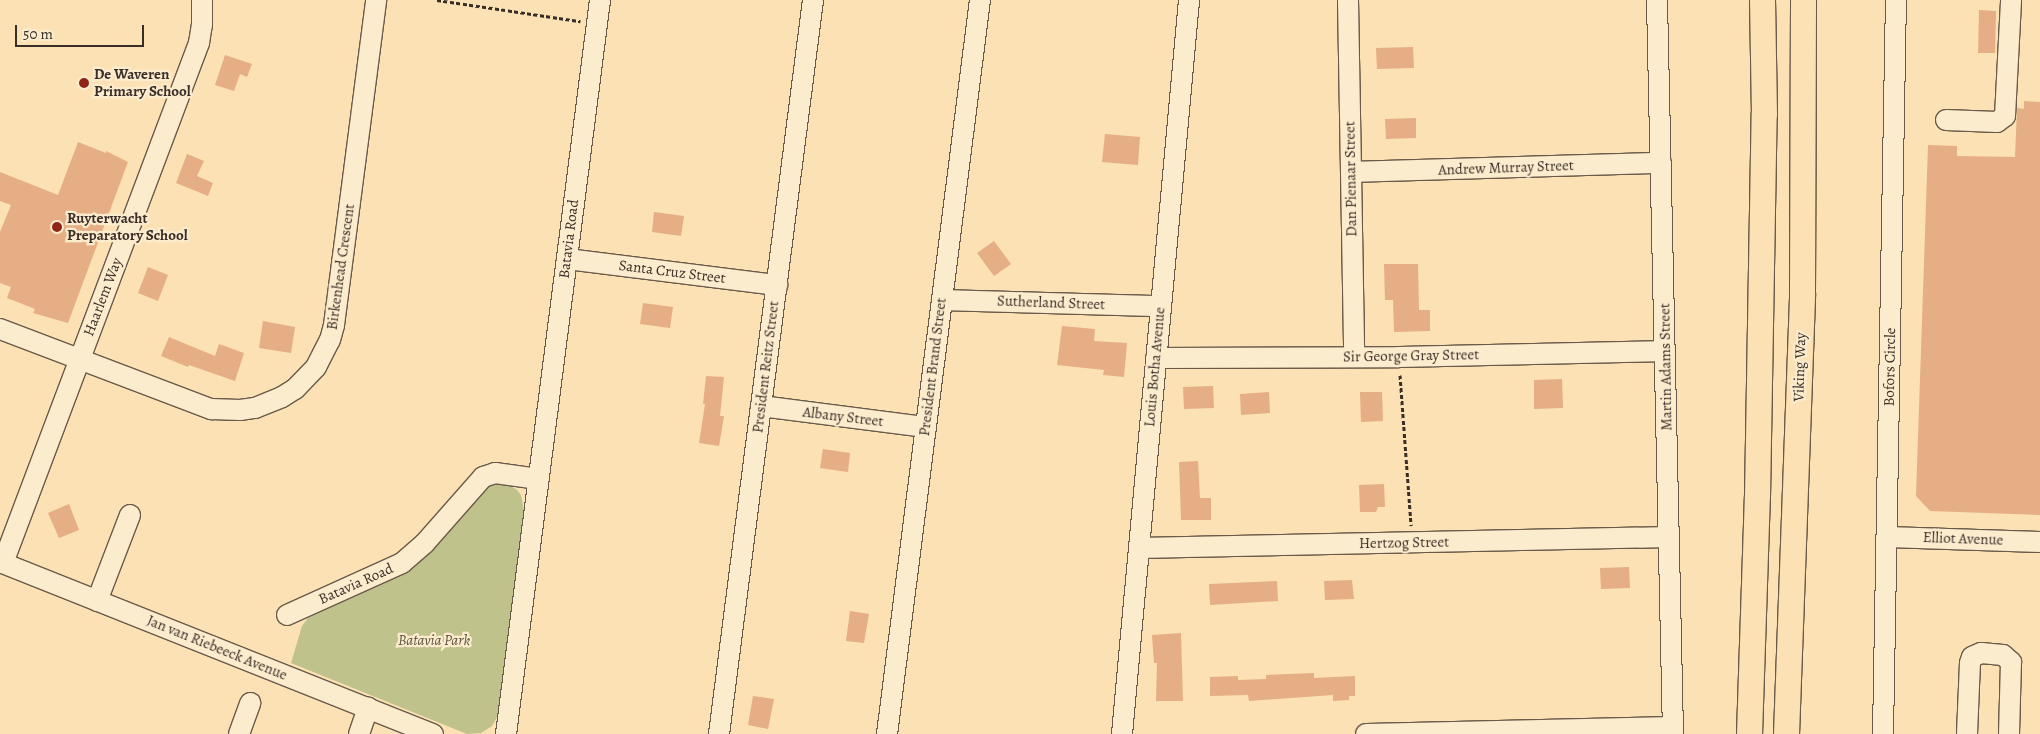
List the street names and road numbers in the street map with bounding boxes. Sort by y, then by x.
street label: Dan Pienaar Street [1341,121,1361,237]
street label: Andrew Murray Street [1438,157,1574,179]
street label: Batavia Road [555,198,583,280]
street label: Birkenhead Crescent [323,203,359,331]
street label: Haarlem Way [80,255,126,339]
street label: Santa Cruz Street [618,257,726,287]
street label: Sutherland Street [997,292,1105,314]
street label: President Brand Street [916,297,950,437]
street label: President Reitz Street [749,300,783,434]
street label: Martin Adams Street [1656,303,1676,431]
street label: Louis Botha Avenue [1141,306,1169,428]
street label: Bofors Circle [1880,327,1900,407]
street label: Viking Way [1790,332,1810,402]
street label: Sir George Gray Street [1343,346,1479,366]
street label: Albany Street [802,403,884,431]
street label: Elliot Avenue [1922,529,2004,549]
street label: Hertzog Street [1359,533,1449,553]
street label: Batavia Road [316,560,396,608]
street label: Jan van Riebeeck Avenue [144,612,290,684]

